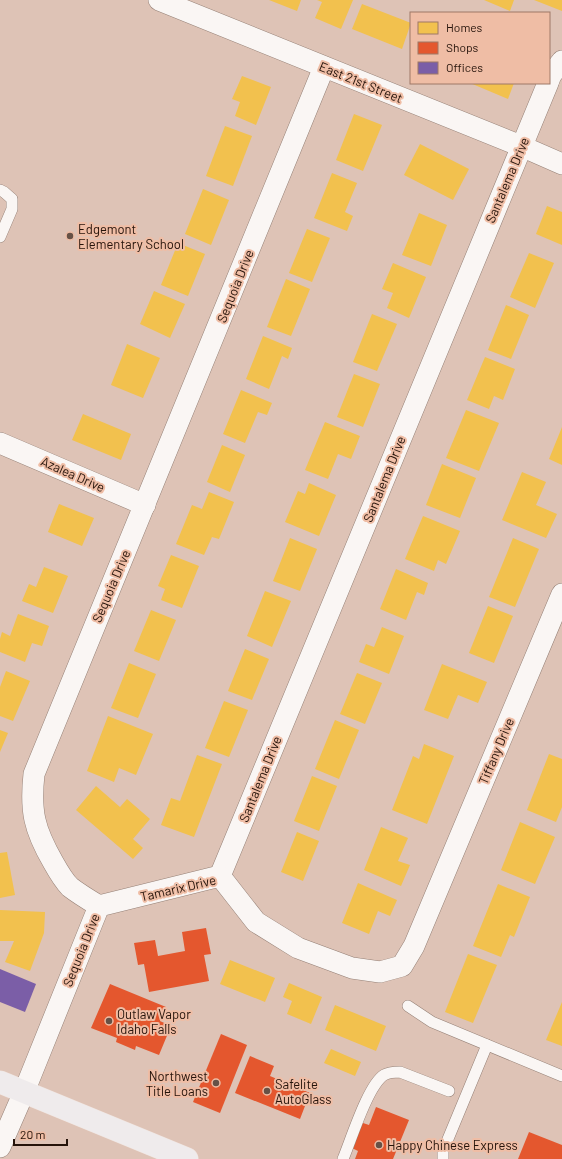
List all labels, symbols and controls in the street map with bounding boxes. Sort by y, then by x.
legend [410,12,550,84]
text: Homes [446,20,483,34]
text: Shops [446,40,479,54]
street label: East 21st Street [317,58,405,106]
text: Offices [446,60,483,74]
street label: Santalema Drive [482,135,532,225]
place label: Edgemont Elementary School [78,221,184,252]
marker: Edgemont Elementary School [65,231,75,241]
street label: Sequoia Drive [213,247,257,325]
street label: Santalema Drive [359,434,409,524]
street label: Azalea Drive [39,453,108,495]
street label: Sequoia Drive [89,547,133,625]
street label: Tiffany Drive [475,715,517,787]
street label: Santalema Drive [235,734,285,824]
street label: Tamarix Drive [139,872,217,904]
street label: Sequoia Drive [59,911,103,989]
place label: Outlaw Vapor Idaho Falls [117,1006,191,1037]
marker: Outlaw Vapor Idaho Falls [104,1016,114,1026]
place label: Northwest Title Loans [146,1068,208,1099]
place label: Safelite AutoGlass [275,1076,331,1107]
marker: Northwest Title Loans [211,1078,221,1088]
marker: Safelite AutoGlass [262,1086,272,1096]
scale bar [14,1121,67,1147]
text: 20 m [20,1127,46,1141]
place label: Happy Chinese Express [387,1137,518,1153]
marker: Happy Chinese Express [374,1140,384,1150]

